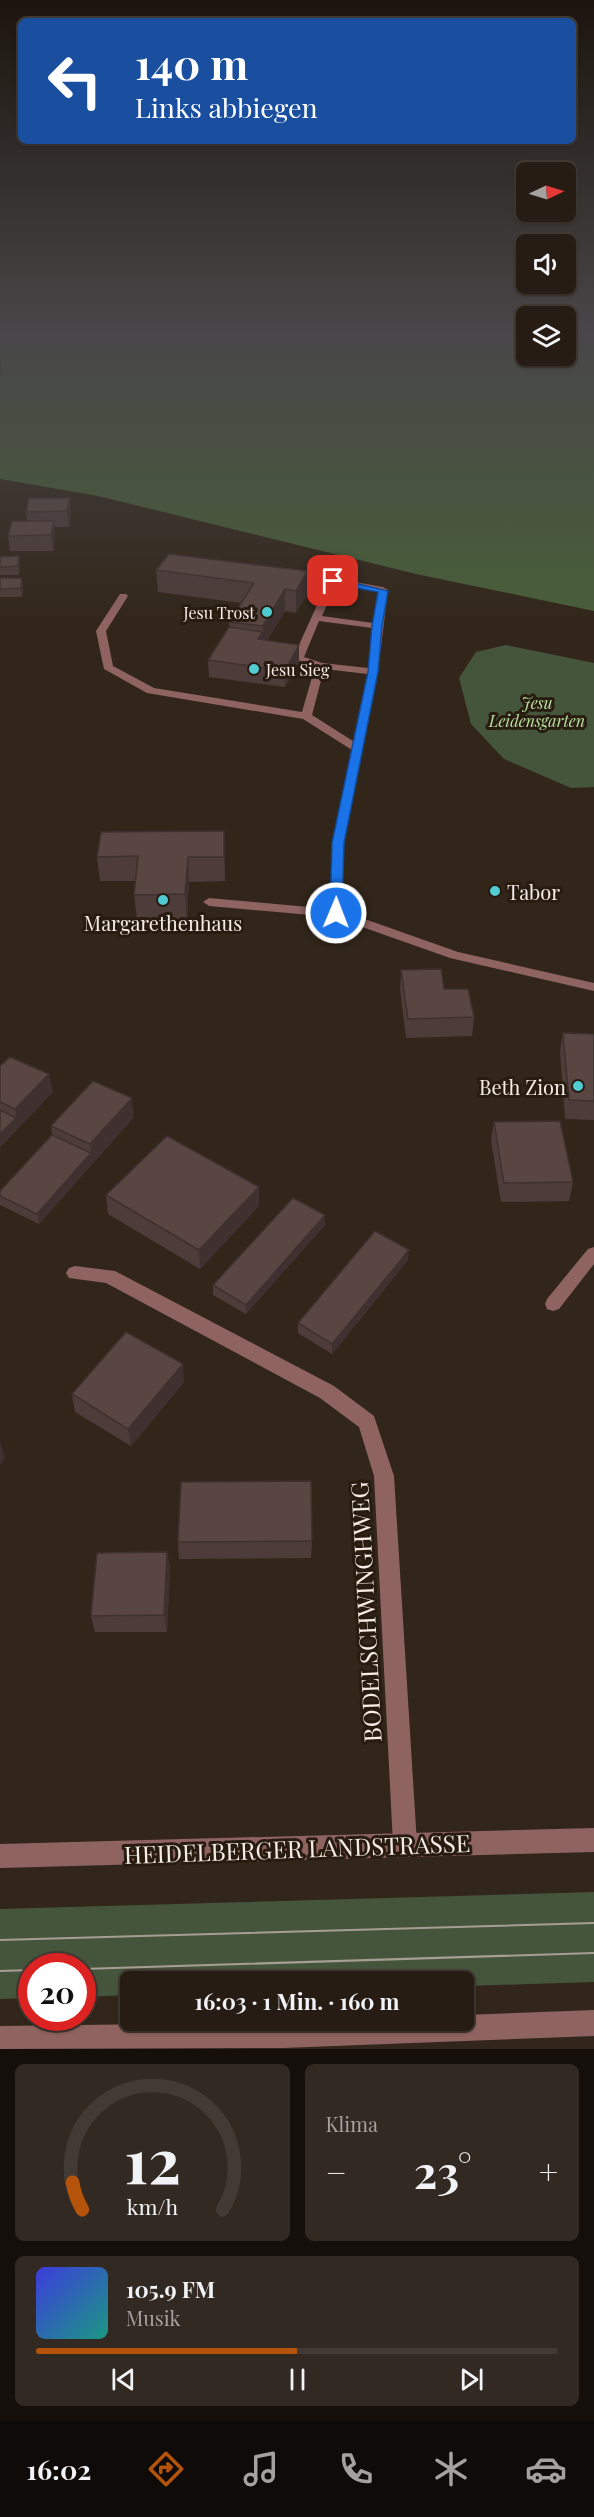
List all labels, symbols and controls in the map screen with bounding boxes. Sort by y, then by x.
text: 140 m [135,35,248,91]
icon: left [36,42,114,120]
text: Links abbiegen [135,89,318,125]
north arrow [516,162,576,222]
map controls [516,162,576,366]
button: sound [516,234,576,294]
button: layers [516,306,576,366]
pin [307,555,358,606]
icon: arrive [316,564,349,597]
place label: Jesu Trost [183,602,255,623]
marker: Jesu Trost [260,605,274,619]
place label: Jesu Sieg [265,659,330,680]
marker: Jesu Sieg [247,662,261,676]
park label: Jesu Leidensgarten [488,692,585,731]
place label: Tabor [507,878,560,905]
position arrow [304,881,368,945]
marker: Tabor [488,884,502,898]
marker: Margarethenhaus [156,893,170,907]
place label: Margarethenhaus [84,909,242,936]
place label: Beth Zion [479,1073,566,1100]
marker: Beth Zion [571,1079,585,1093]
street label: BODELSCHWINGHWEG [342,1481,388,1743]
street label: HEIDELBERGER LANDSTRASSE [123,1826,471,1870]
speed limit sign: 20 [18,1953,96,2031]
text: 16:03 · 1 Min. · 160 m [195,1986,400,2016]
text: Klima [326,2110,378,2137]
text: 12 [124,2116,181,2200]
text: 23° [414,2140,472,2200]
text: − [326,2149,347,2193]
text: + [539,2149,558,2193]
text: km/h [127,2192,178,2220]
text: 105.9 FM [126,2274,215,2304]
text: Musik [126,2304,181,2331]
icon: previous [107,2363,140,2396]
icon: pause [281,2363,314,2396]
icon: next [455,2363,488,2396]
icon: directions [145,2448,187,2490]
icon: music [240,2448,282,2490]
icon: phone [335,2448,377,2490]
icon: climate [430,2448,472,2490]
icon: car [525,2448,567,2490]
text: 16:02 [27,2451,91,2487]

